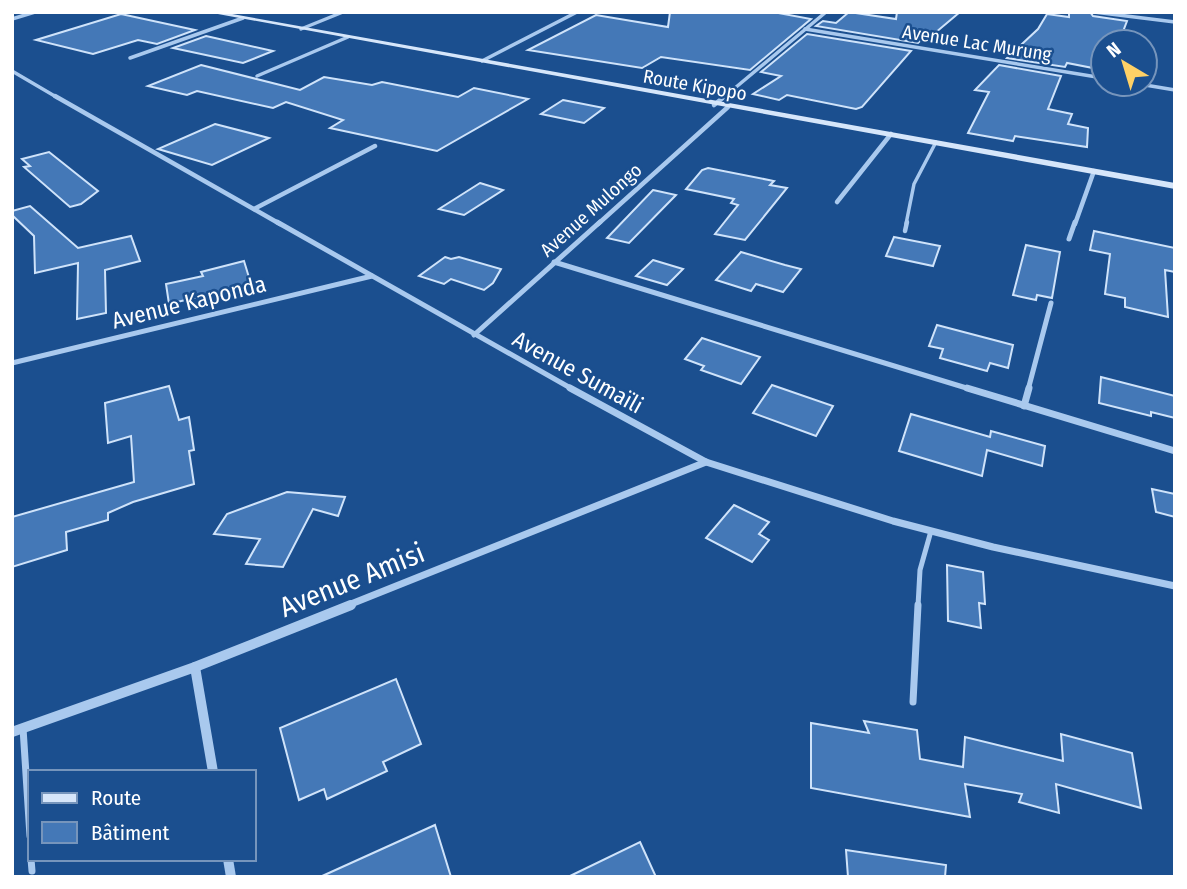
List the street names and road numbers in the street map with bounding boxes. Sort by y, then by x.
street label: Avenue Lac Murung [901,20,1053,66]
street label: Route Kipopo [641,65,749,105]
street label: Avenue Mulongo [536,158,646,262]
street label: Avenue Kaponda [109,269,269,335]
street label: Avenue Sumaïli [508,325,648,419]
street label: Avenue Amisi [275,536,429,624]

